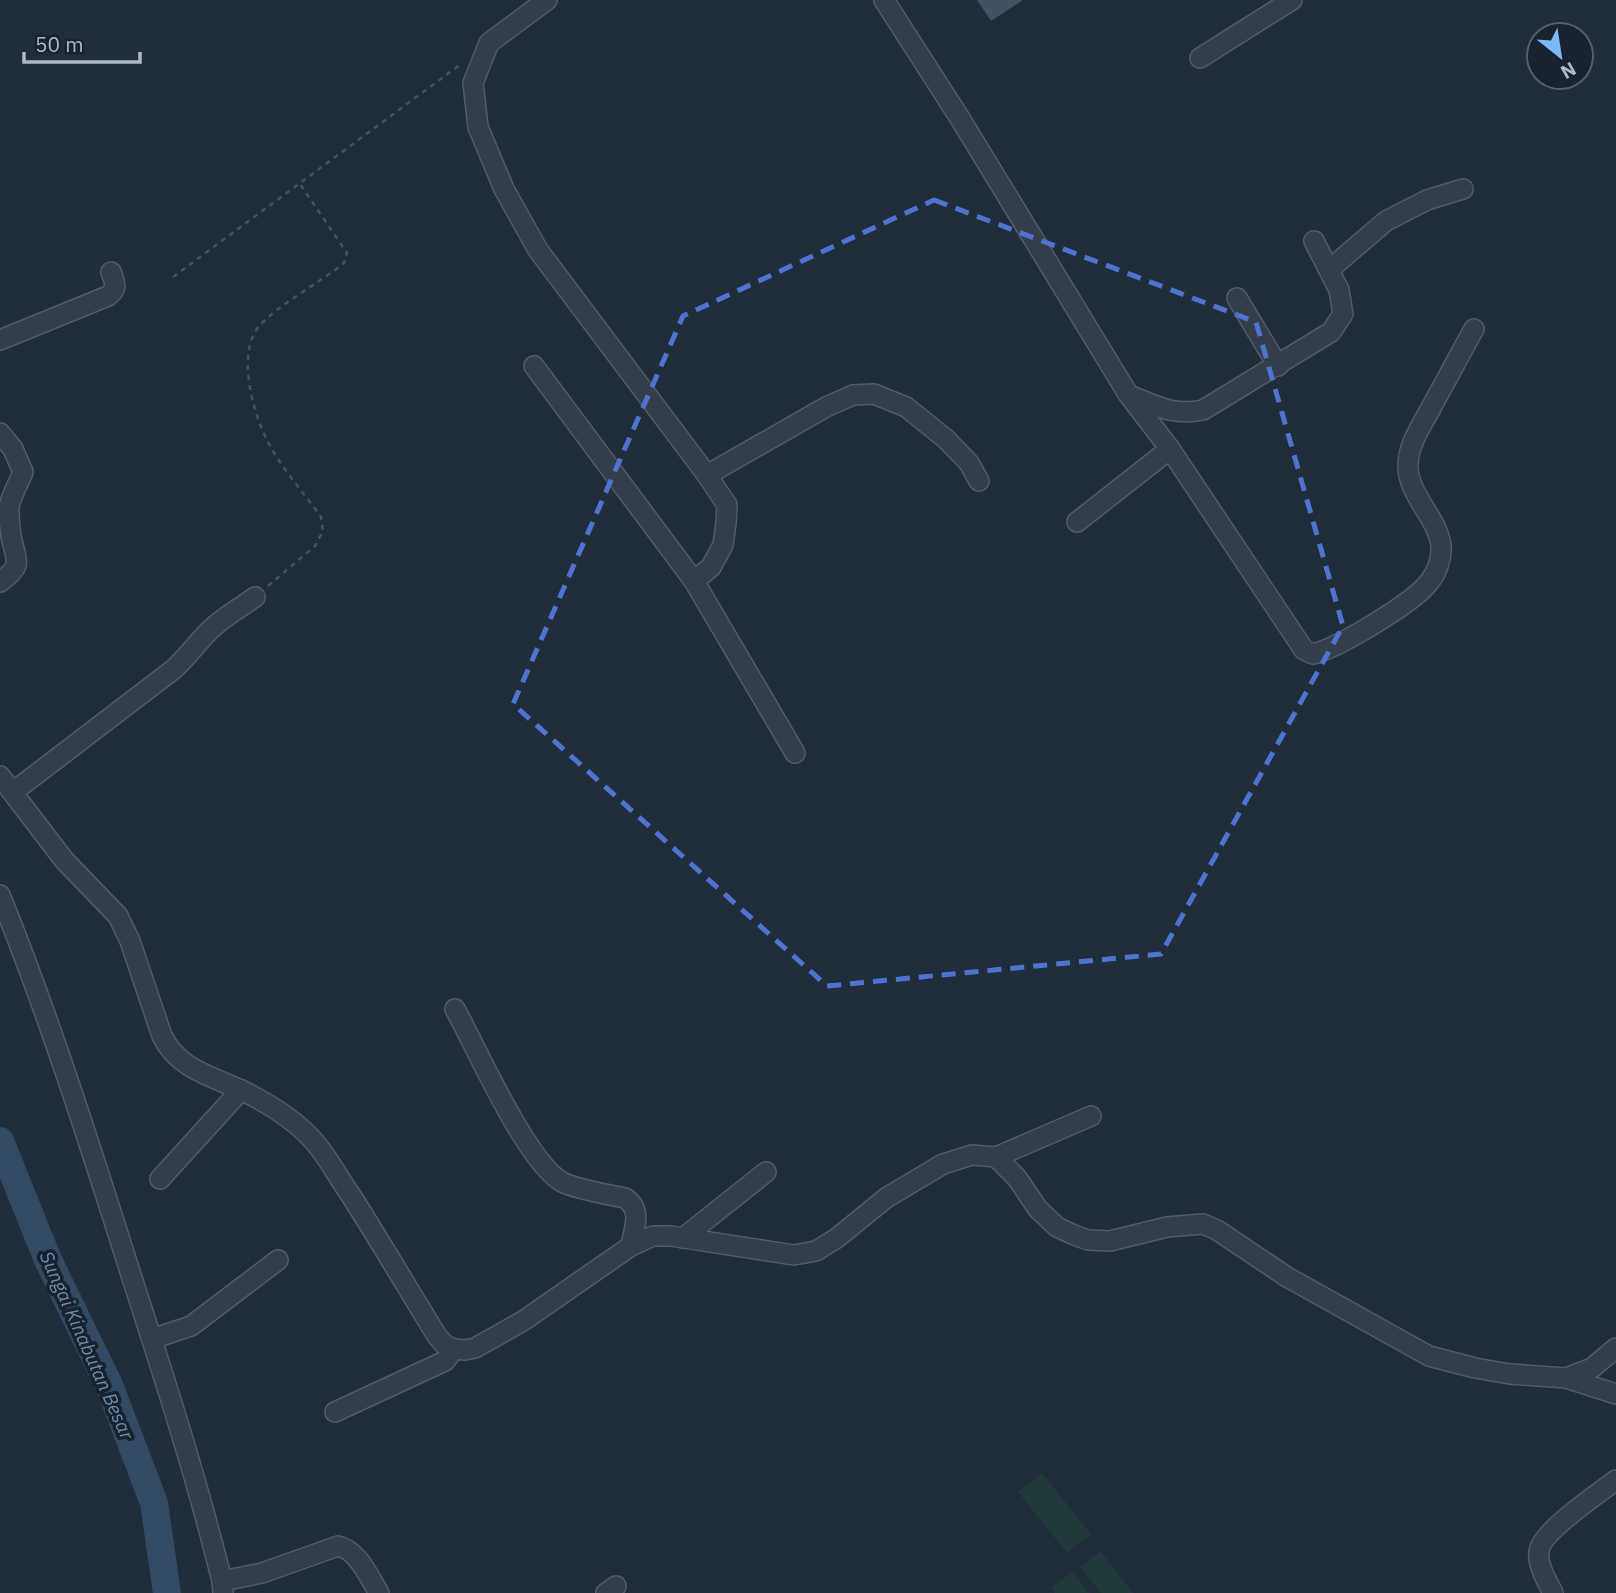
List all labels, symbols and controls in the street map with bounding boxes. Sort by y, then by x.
scale bar [24,21,140,65]
north arrow [1525,21,1595,91]
text: 50 m [35,30,84,58]
text: N [1557,57,1580,85]
water label: Sungai Kinabutan Besar [35,1247,140,1444]

